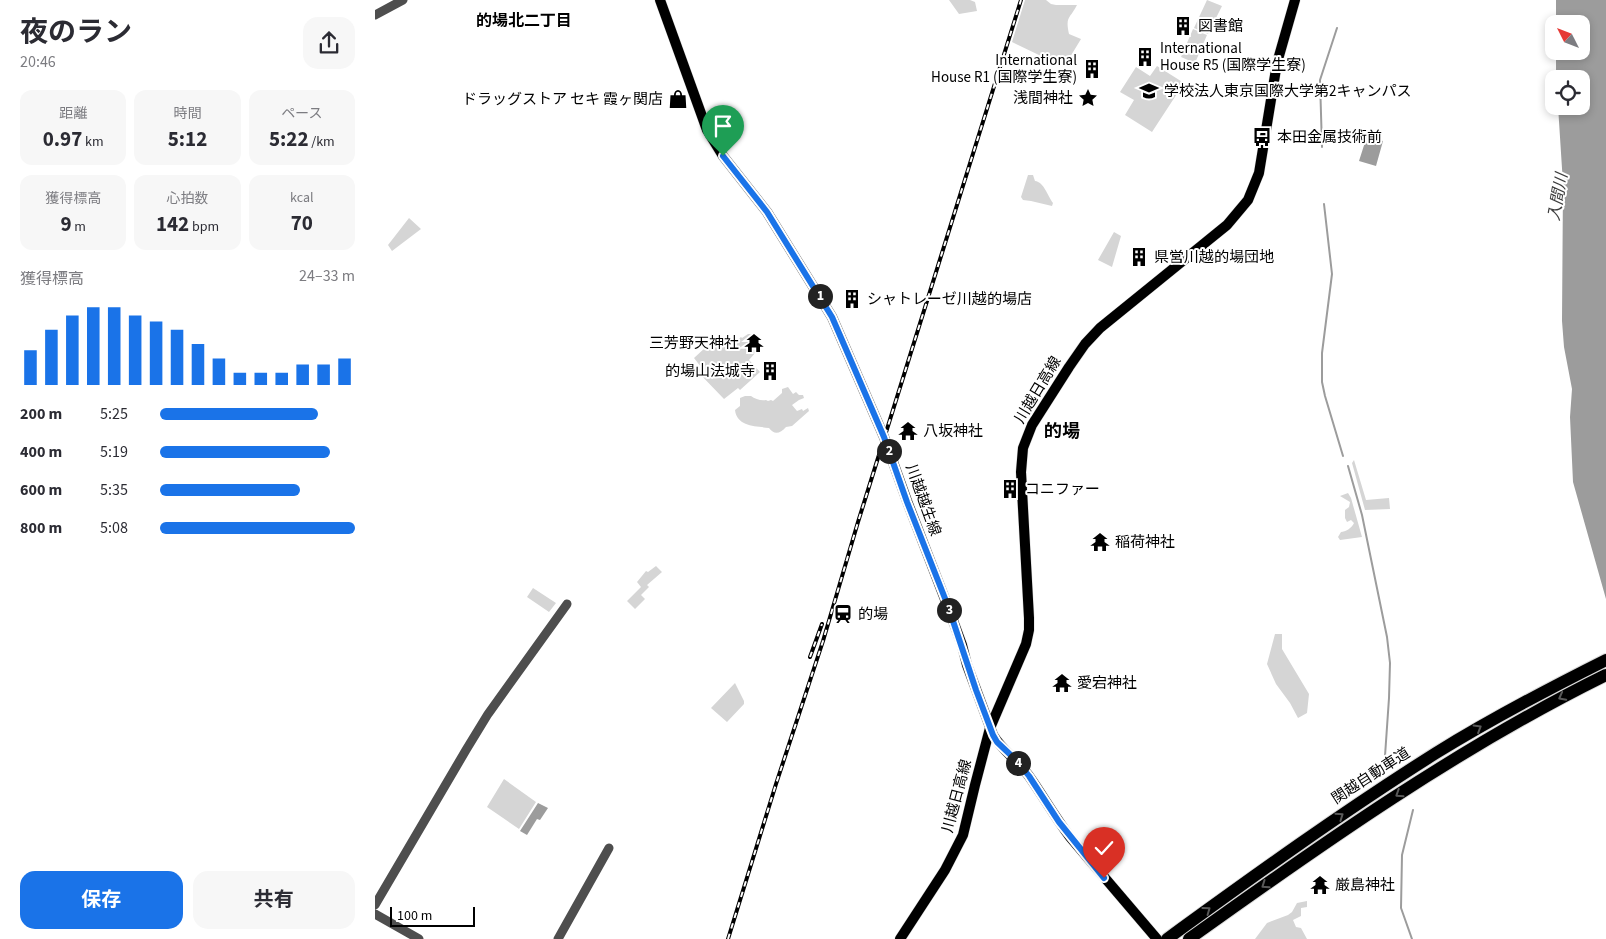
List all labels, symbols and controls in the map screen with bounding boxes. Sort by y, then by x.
district label: 的場北二丁目 [476,10,572,32]
text: 夜のラン [20,12,132,52]
building icon: 図書館 [1172,15,1194,37]
north arrow [1545,15,1590,60]
map controls [1545,15,1590,115]
place label: 図書館 [1198,16,1243,37]
button: share [303,17,355,69]
place label: International House R5 (国際学生寮) [1160,38,1306,76]
building icon: International House R5 (国際学生寮) [1134,46,1156,68]
place label: International House R1 (国際学生寮) [931,50,1077,88]
text: 20:46 [20,51,56,73]
building icon: International House R1 (国際学生寮) [1081,58,1103,80]
button: locate [1545,70,1590,115]
school or university icon: 学校法人東京国際大学第2キャンパス [1138,80,1160,102]
place label: 学校法人東京国際大学第2キャンパス [1164,81,1411,102]
place icon: 浅間神社 [1077,87,1099,109]
shop icon: ドラッグストア セキ 霞ヶ関店 [667,88,689,110]
place label: 浅間神社 [1013,88,1073,109]
place label: ドラッグストア セキ 霞ヶ関店 [462,89,663,110]
text: 距離 [59,104,87,124]
text: 時間 [173,104,201,124]
text: ペース [281,104,322,124]
pin [702,105,744,156]
icon: arrive [709,112,737,140]
text: 0.97 [43,124,82,154]
text: 5:12 [168,124,207,154]
text: 5:22 [269,124,308,154]
bus stop icon: 本田金属技術前 [1251,126,1273,148]
place label: 本田金属技術前 [1277,127,1382,148]
text: km [82,132,104,152]
text: /km [308,132,335,152]
water label: 入間川 [1543,169,1573,223]
text: kcal [290,188,314,208]
text: 獲得標高 [45,189,101,209]
text: 心拍数 [166,189,208,209]
text: 70 [291,208,313,238]
text: 9 [60,209,72,239]
text: 142 [156,209,189,239]
text: m [72,217,86,237]
text: bpm [189,217,219,237]
building icon: 県営川越的場団地 [1128,246,1150,268]
place label: 県営川越的場団地 [1154,247,1274,268]
text: 24–33 m [299,265,355,287]
text: 獲得標高 [20,268,84,290]
pin: 1 [807,284,833,308]
text: 1 [817,286,824,306]
building icon: シャトレーゼ川越的場店 [841,288,863,310]
place label: シャトレーゼ川越的場店 [867,289,1032,310]
temple icon: 三芳野天神社 [743,332,765,354]
place label: 三芳野天神社 [649,333,739,354]
street label: 川越日高線 [1010,352,1066,428]
building icon: 的場山法城寺 [759,360,781,382]
place label: 的場山法城寺 [665,361,755,382]
text: 200 m [20,403,62,425]
text: 5:25 [100,403,128,425]
district label: 的場 [1044,419,1080,444]
temple icon: 八坂神社 [897,420,919,442]
place label: 八坂神社 [923,421,983,442]
pin: 2 [877,438,901,464]
text: 400 m [20,441,62,463]
text: 5:19 [100,441,128,463]
text: 2 [886,441,893,461]
street label: 川越越生線 [900,461,946,539]
building icon: コニファー [999,478,1021,500]
text: 600 m [20,479,62,501]
text: 5:35 [100,479,128,501]
place label: コニファー [1025,479,1100,500]
text: 800 m [20,517,62,539]
text: 5:08 [100,517,128,539]
temple icon: 稲荷神社 [1089,531,1111,553]
place label: 稲荷神社 [1115,532,1175,553]
pin: 3 [937,598,961,622]
text: 3 [946,600,953,620]
station icon: 的場 [832,603,854,625]
place label: 的場 [858,604,888,625]
temple icon: 愛宕神社 [1051,672,1073,694]
place label: 愛宕神社 [1077,673,1137,694]
one-way arrow [1559,691,1568,701]
one-way arrow [1473,724,1482,734]
street label: 関越自動車道 [1328,743,1414,809]
pin: 4 [1005,750,1031,776]
text: 4 [1015,753,1022,773]
street label: 川越日高線 [937,757,977,835]
one-way arrow [1395,787,1404,797]
one-way arrow [1334,813,1344,822]
pin [1083,827,1125,878]
icon: check [1090,834,1118,862]
button: 保存 [20,871,183,929]
button: 共有 [193,871,355,929]
temple icon: 厳島神社 [1309,874,1331,896]
place label: 厳島神社 [1335,875,1395,896]
one-way arrow [1261,879,1271,888]
scale bar [390,904,475,927]
text: 100 m [397,906,432,926]
one-way arrow [1201,907,1211,916]

